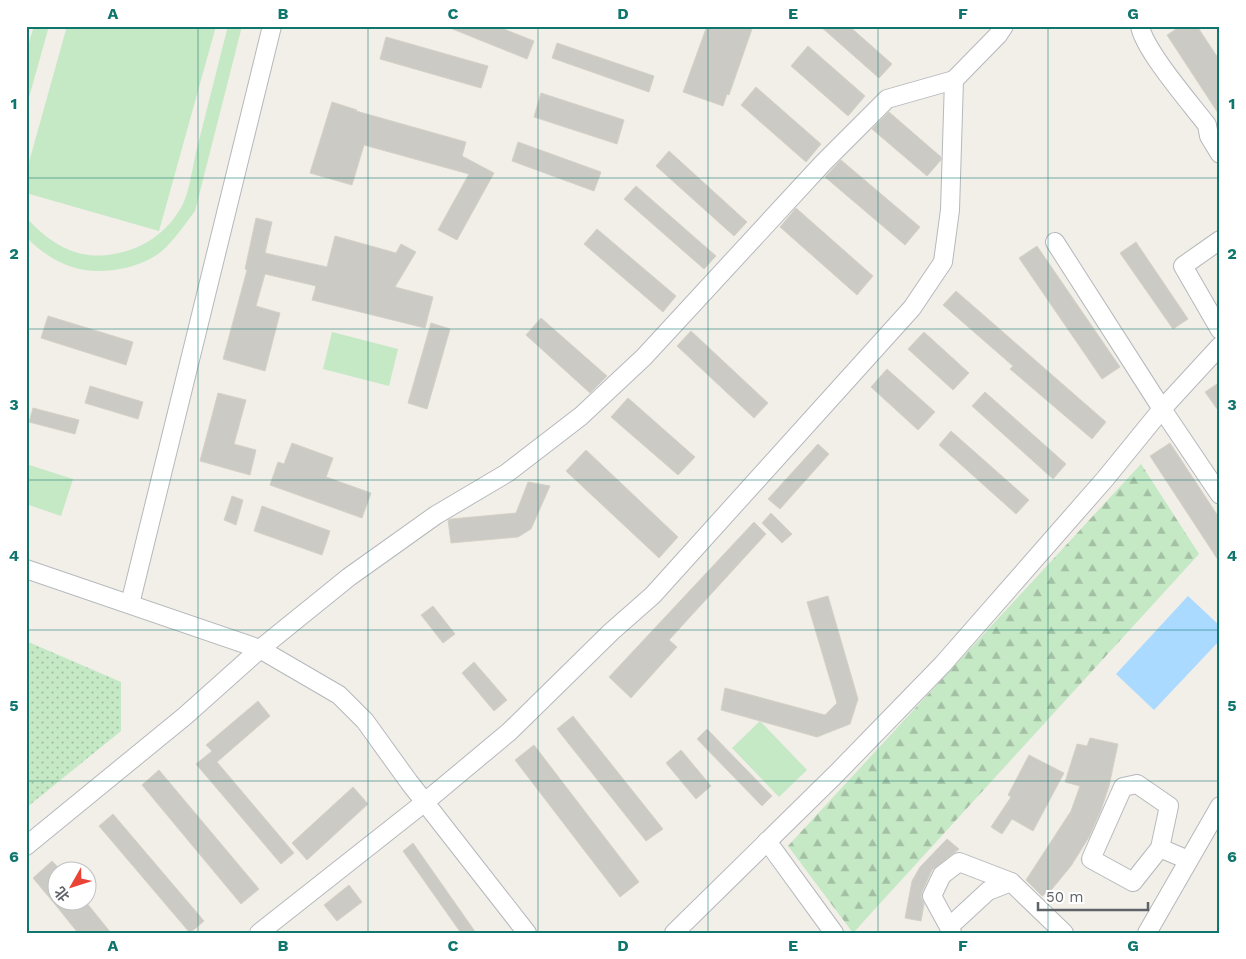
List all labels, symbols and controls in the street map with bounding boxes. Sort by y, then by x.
text: A [108,4,119,23]
text: B [278,4,289,23]
text: C [448,4,459,23]
text: D [617,4,629,23]
text: E [788,4,798,23]
text: F [958,4,968,23]
text: G [1127,4,1139,23]
text: 1 [11,94,17,113]
text: 1 [1229,94,1235,113]
text: 2 [9,244,19,263]
text: 2 [1227,244,1237,263]
text: 3 [9,395,19,414]
text: 3 [1227,395,1237,414]
text: 4 [9,546,19,565]
text: 4 [1227,546,1237,565]
text: 5 [9,696,19,715]
text: 5 [1227,696,1237,715]
text: 6 [9,847,19,866]
text: 6 [1227,847,1237,866]
north arrow [48,862,98,912]
scale bar [1038,879,1148,911]
text: 北 [51,884,73,905]
text: 50 m [1046,888,1083,906]
text: A [108,936,119,955]
text: B [278,936,289,955]
text: C [448,936,459,955]
text: D [617,936,629,955]
text: E [788,936,798,955]
text: F [958,936,968,955]
text: G [1127,936,1139,955]

